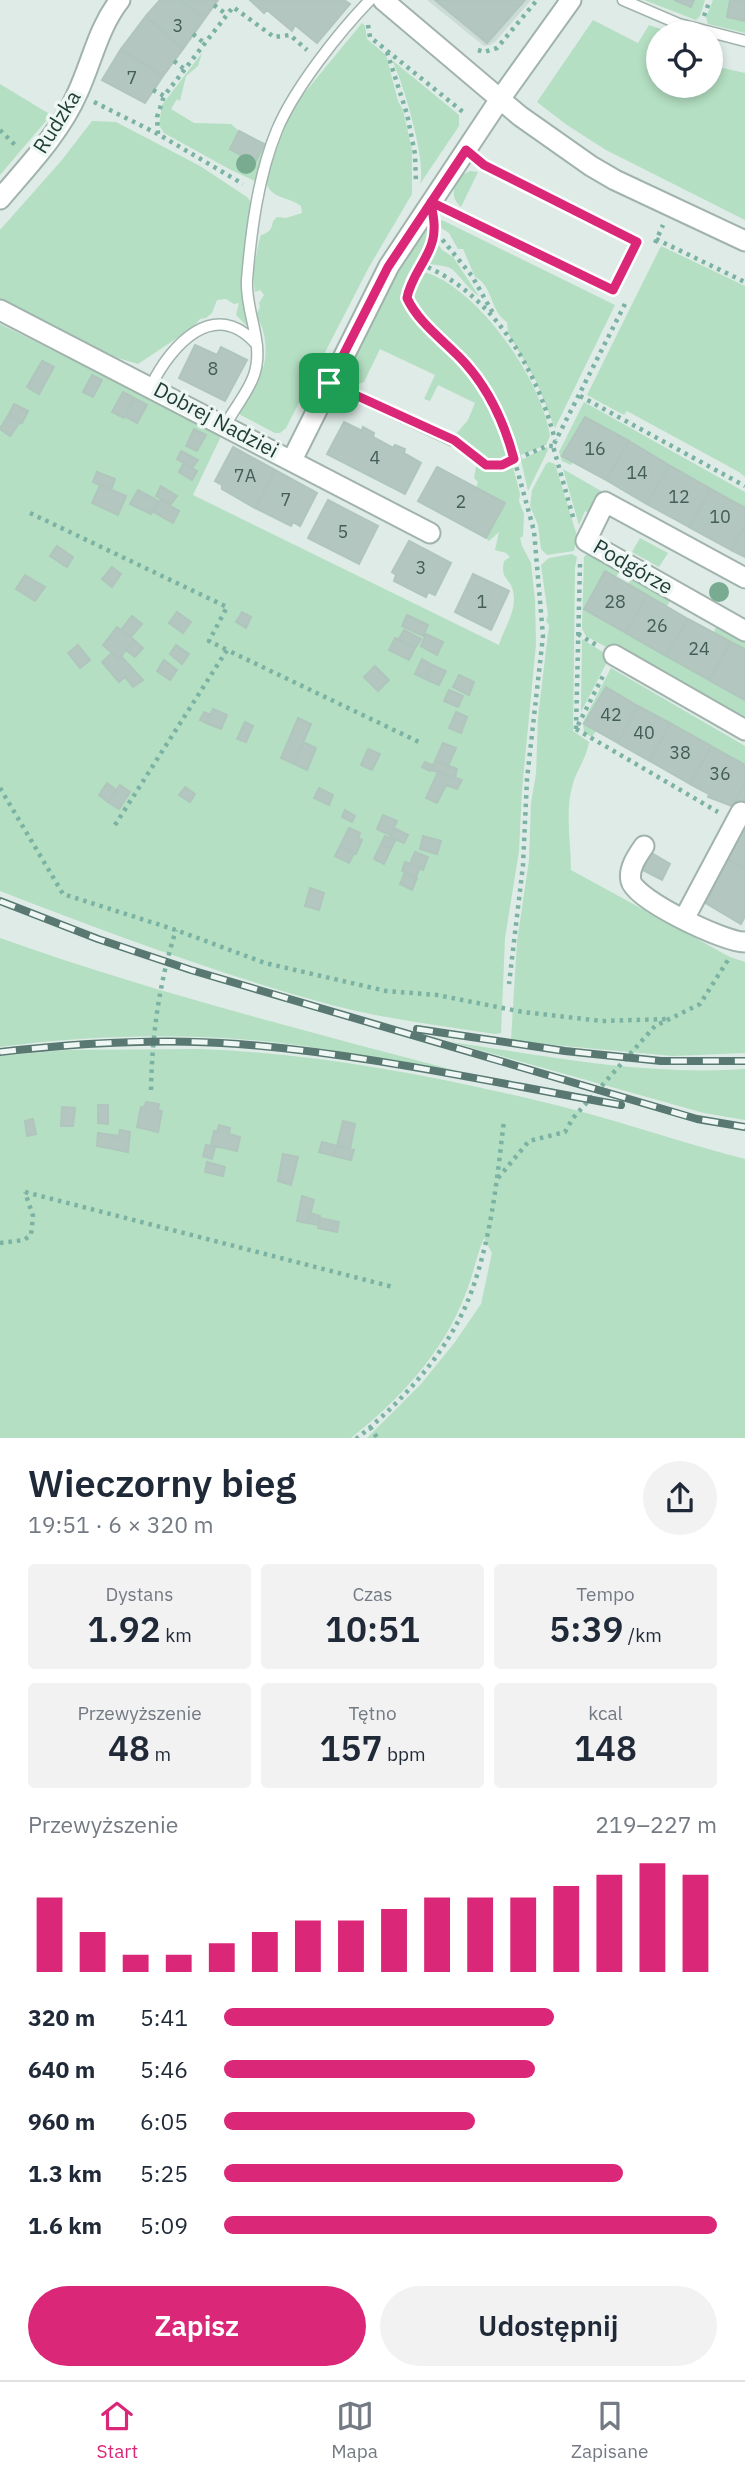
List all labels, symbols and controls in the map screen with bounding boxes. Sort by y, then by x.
house number: 3 [173,14,183,37]
map controls [646,21,723,98]
button: locate [646,21,723,98]
house number: 7 [127,66,137,89]
street label: Rudzka [26,85,86,158]
pin [299,353,359,413]
house number: 8 [208,357,218,380]
icon: arrive [310,364,348,402]
street label: Dobrej Nadziei [149,375,284,464]
house number: 16 [584,437,606,460]
house number: 4 [370,446,381,469]
house number: 14 [626,461,648,484]
house number: 7A [234,464,257,487]
house number: 12 [668,485,690,508]
house number: 7 [281,488,291,511]
house number: 2 [456,490,466,513]
house number: 10 [709,505,731,528]
house number: 5 [338,520,348,543]
street label: Podgórze [589,532,678,600]
house number: 3 [416,556,426,579]
house number: 1 [477,590,487,613]
house number: 28 [604,590,626,613]
house number: 26 [646,614,668,637]
house number: 24 [688,637,710,660]
house number: 42 [600,703,622,726]
house number: 40 [633,721,655,744]
house number: 38 [669,741,691,764]
house number: 36 [709,762,731,785]
text: Wieczorny bieg [28,1458,296,1507]
button: share [643,1461,717,1535]
text: 19:51 · 6 × 320 m [28,1509,214,1539]
text: Dystans [105,1582,174,1606]
text: Czas [352,1582,393,1606]
text: Tempo [576,1582,635,1606]
text: 1.92 [87,1606,161,1652]
text: 10:51 [325,1606,420,1652]
text: 5:39 [549,1606,623,1652]
text: km [161,1623,192,1647]
text: /km [623,1623,662,1647]
text: Przewyższenie [77,1701,202,1725]
text: Tętno [348,1701,397,1725]
text: kcal [588,1701,623,1725]
text: 48 [108,1725,150,1771]
text: 157 [319,1725,382,1771]
text: 148 [574,1725,637,1771]
text: m [150,1742,171,1766]
text: bpm [382,1742,426,1766]
text: Przewyższenie [28,1809,178,1839]
text: 219–227 m [595,1809,717,1839]
text: 320 m [28,2002,95,2032]
text: 5:41 [140,2002,188,2032]
text: 640 m [28,2054,95,2084]
text: 5:46 [140,2054,188,2084]
text: 960 m [28,2106,95,2136]
text: 6:05 [140,2106,188,2136]
text: 1.3 km [28,2158,102,2188]
text: 5:25 [140,2158,188,2188]
text: 1.6 km [28,2210,102,2240]
text: 5:09 [140,2210,188,2240]
button: Zapisz [28,2286,366,2366]
button: Udostępnij [380,2286,717,2366]
tab: Start [97,2397,138,2463]
tab: Mapa [331,2397,378,2463]
tab: Zapisane [571,2397,648,2463]

